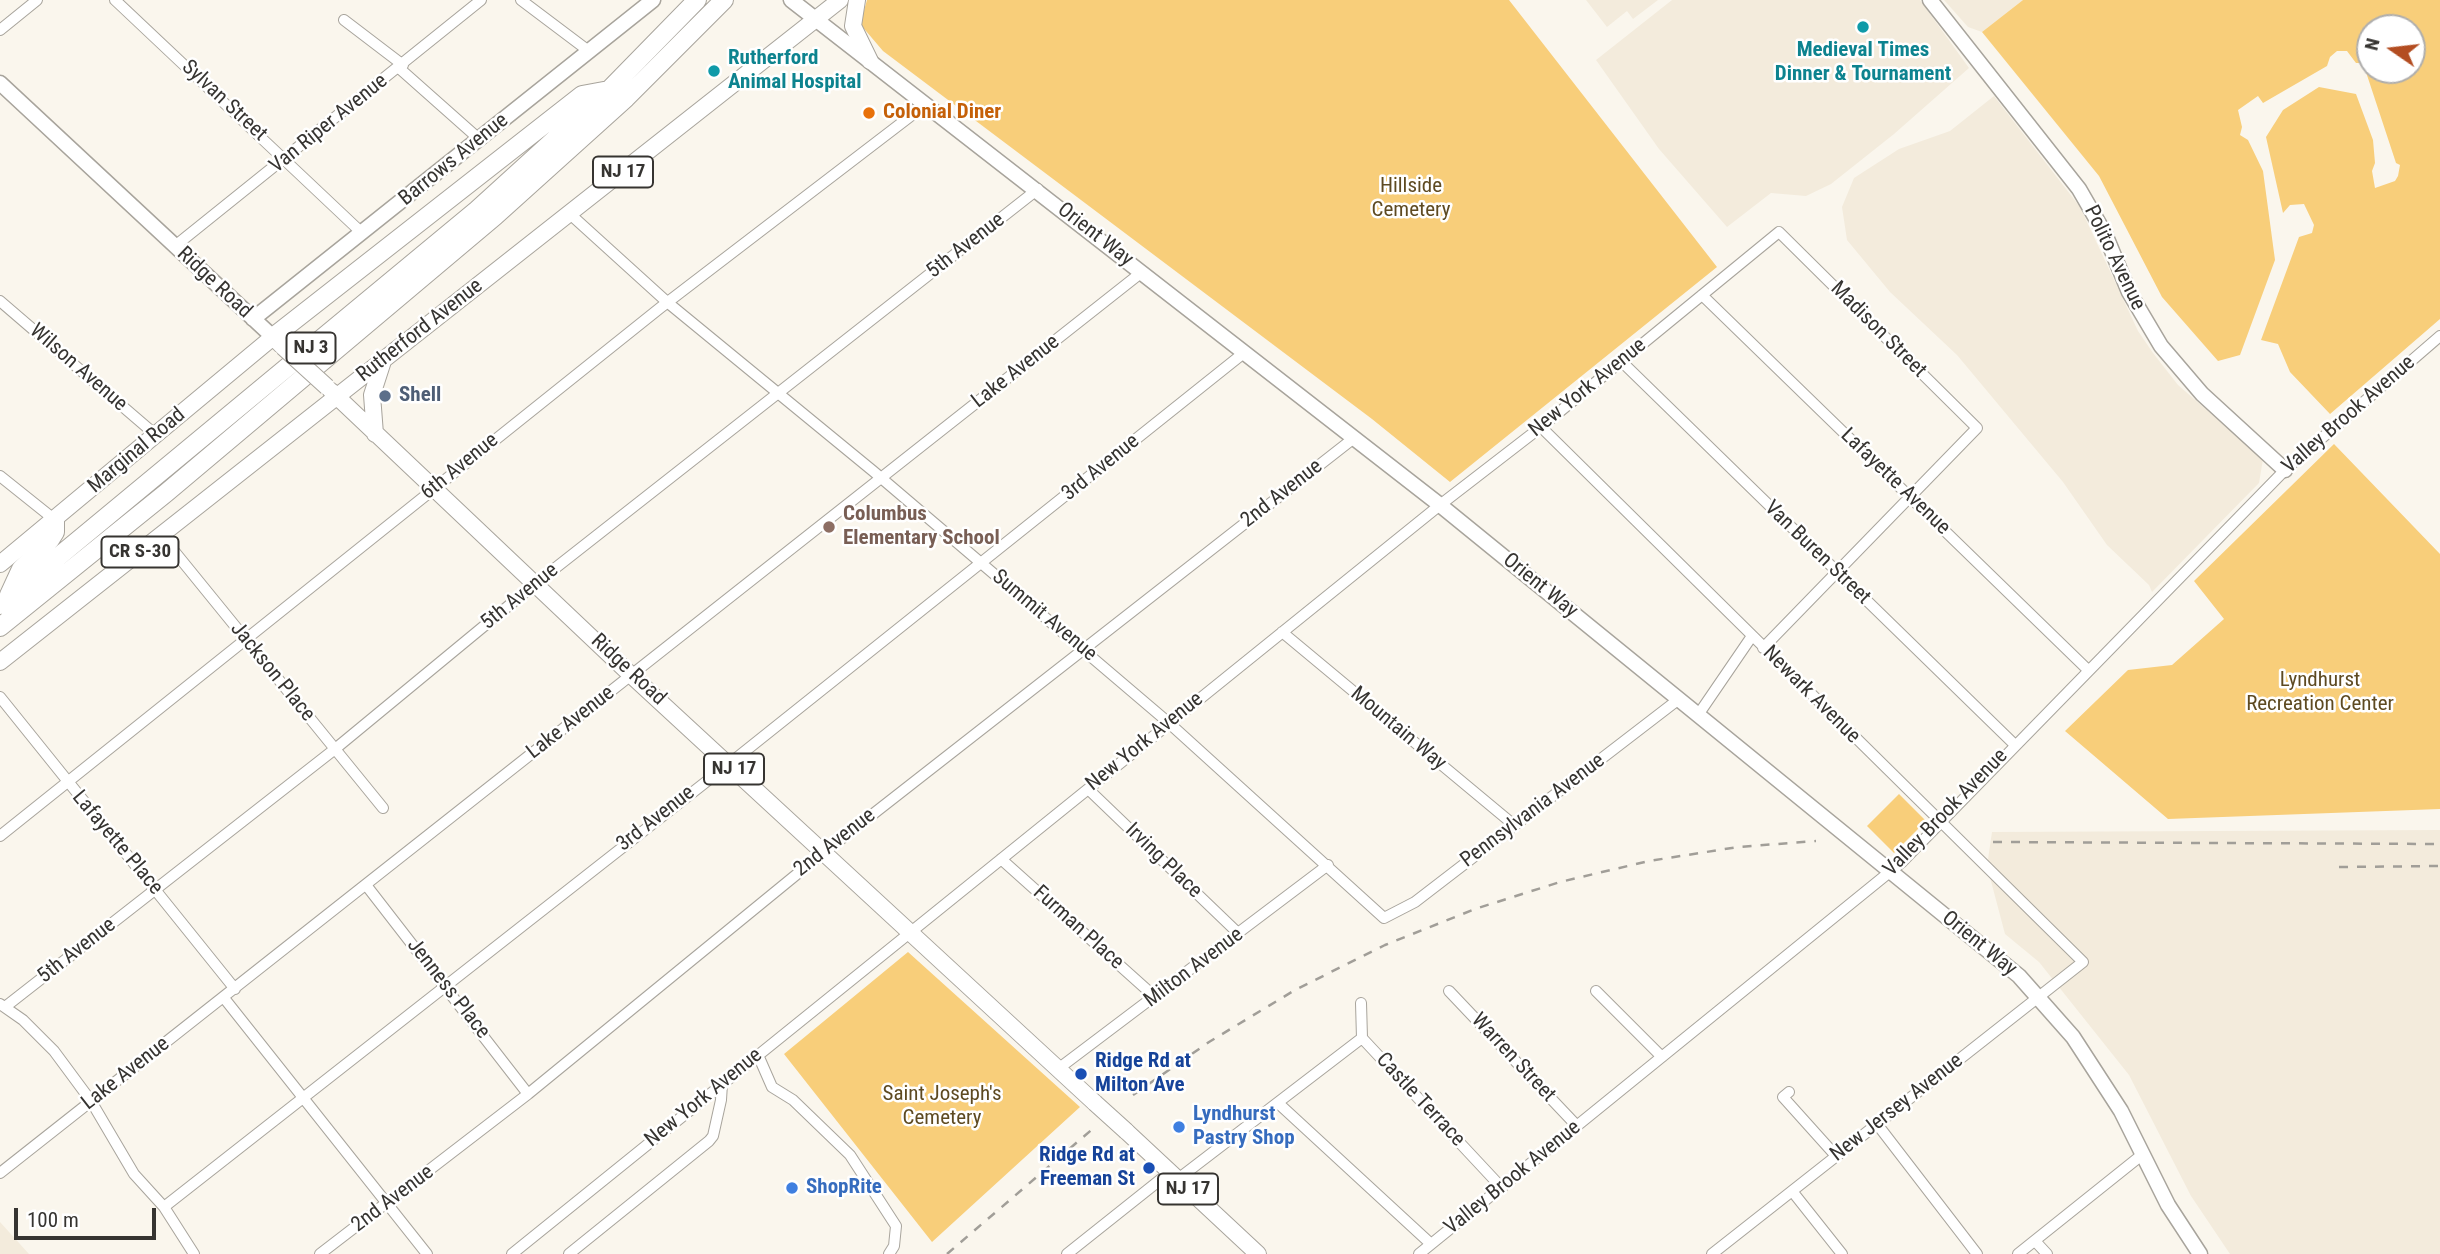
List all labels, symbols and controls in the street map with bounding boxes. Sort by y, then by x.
north arrow [2356,14,2426,84]
marker: Medieval Times Dinner & Tournament [1855,19,1871,35]
text: N [2360,36,2385,53]
place label: Medieval Times Dinner & Tournament [1775,38,1951,88]
place label: Rutherford Animal Hospital [728,46,861,96]
street label: Sylvan Street [176,55,272,147]
marker: Rutherford Animal Hospital [706,63,722,79]
street label: Van Riper Avenue [265,69,393,179]
place label: Colonial Diner [883,100,1001,126]
marker: Colonial Diner [861,105,877,121]
street label: Barrows Avenue [394,108,514,212]
road number: NJ 17 [593,156,653,188]
park label: Hillside Cemetery [1372,174,1450,224]
street label: Orient Way [1052,198,1138,272]
street label: Polito Avenue [2078,201,2150,315]
street label: 5th Avenue [922,208,1010,284]
street label: Ridge Road [171,242,257,324]
street label: Rutherford Avenue [352,274,488,388]
street label: Madison Street [1825,277,1931,383]
street label: Wilson Avenue [24,319,132,417]
street label: Lake Avenue [967,330,1065,414]
road number: NJ 3 [286,332,336,364]
street label: New York Avenue [1524,333,1652,443]
street label: Valley Brook Avenue [2277,350,2421,480]
place label: Shell [399,383,441,409]
marker: Shell [377,388,393,404]
street label: Marginal Road [83,403,191,499]
street label: Lafayette Avenue [1835,423,1955,541]
street label: 6th Avenue [416,428,504,506]
street label: 3rd Avenue [1057,429,1145,507]
street label: 2nd Avenue [1236,454,1328,534]
street label: Van Buren Street [1759,496,1875,610]
place label: Columbus Elementary School [843,502,1000,552]
marker: Columbus Elementary School [821,519,837,535]
road number: CR S-30 [102,537,178,568]
street label: Orient Way [1497,548,1583,624]
street label: 5th Avenue [476,558,564,636]
street label: Summit Avenue [987,565,1101,667]
street label: Jackson Place [224,617,320,727]
street label: Ridge Road [585,629,671,711]
street label: Newark Avenue [1757,641,1865,749]
park label: Lyndhurst Recreation Center [2246,668,2394,718]
street label: Lake Avenue [522,681,620,765]
street label: Mountain Way [1345,682,1451,776]
street label: New York Avenue [1081,687,1209,797]
street label: Valley Brook Avenue [1879,744,2013,882]
street label: Pennsylvania Avenue [1456,749,1610,873]
road number: NJ 17 [704,754,764,784]
street label: 3rd Avenue [612,781,700,857]
street label: Lafayette Place [66,786,168,900]
street label: 2nd Avenue [789,803,881,883]
street label: Irving Place [1119,818,1207,904]
street label: Furman Place [1027,881,1129,975]
street label: Orient Way [1936,906,2022,982]
street label: 5th Avenue [33,913,121,989]
street label: Milton Avenue [1139,923,1249,1013]
street label: Jenness Place [401,934,495,1044]
street label: Warren Street [1465,1008,1561,1108]
street label: Lake Avenue [77,1032,175,1116]
street label: New York Avenue [640,1043,768,1153]
street label: Castle Terrace [1370,1048,1470,1152]
place label: Ridge Rd at Milton Ave [1095,1049,1191,1099]
street label: New Jersey Avenue [1826,1049,1968,1167]
marker: Ridge Rd at Milton Ave [1073,1066,1089,1082]
park label: Saint Joseph's Cemetery [883,1082,1001,1132]
place label: Lyndhurst Pastry Shop [1193,1102,1295,1152]
street label: Valley Brook Avenue [1440,1115,1586,1241]
marker: Lyndhurst Pastry Shop [1171,1119,1187,1135]
place label: Ridge Rd at Freeman St [1039,1143,1135,1193]
street label: 2nd Avenue [347,1160,439,1238]
marker: Ridge Rd at Freeman St [1141,1160,1157,1176]
road number: NJ 17 [1158,1174,1218,1204]
place label: ShopRite [806,1175,882,1201]
marker: ShopRite [784,1180,800,1196]
scale bar [18,1194,159,1238]
text: 100 m [27,1208,79,1232]

